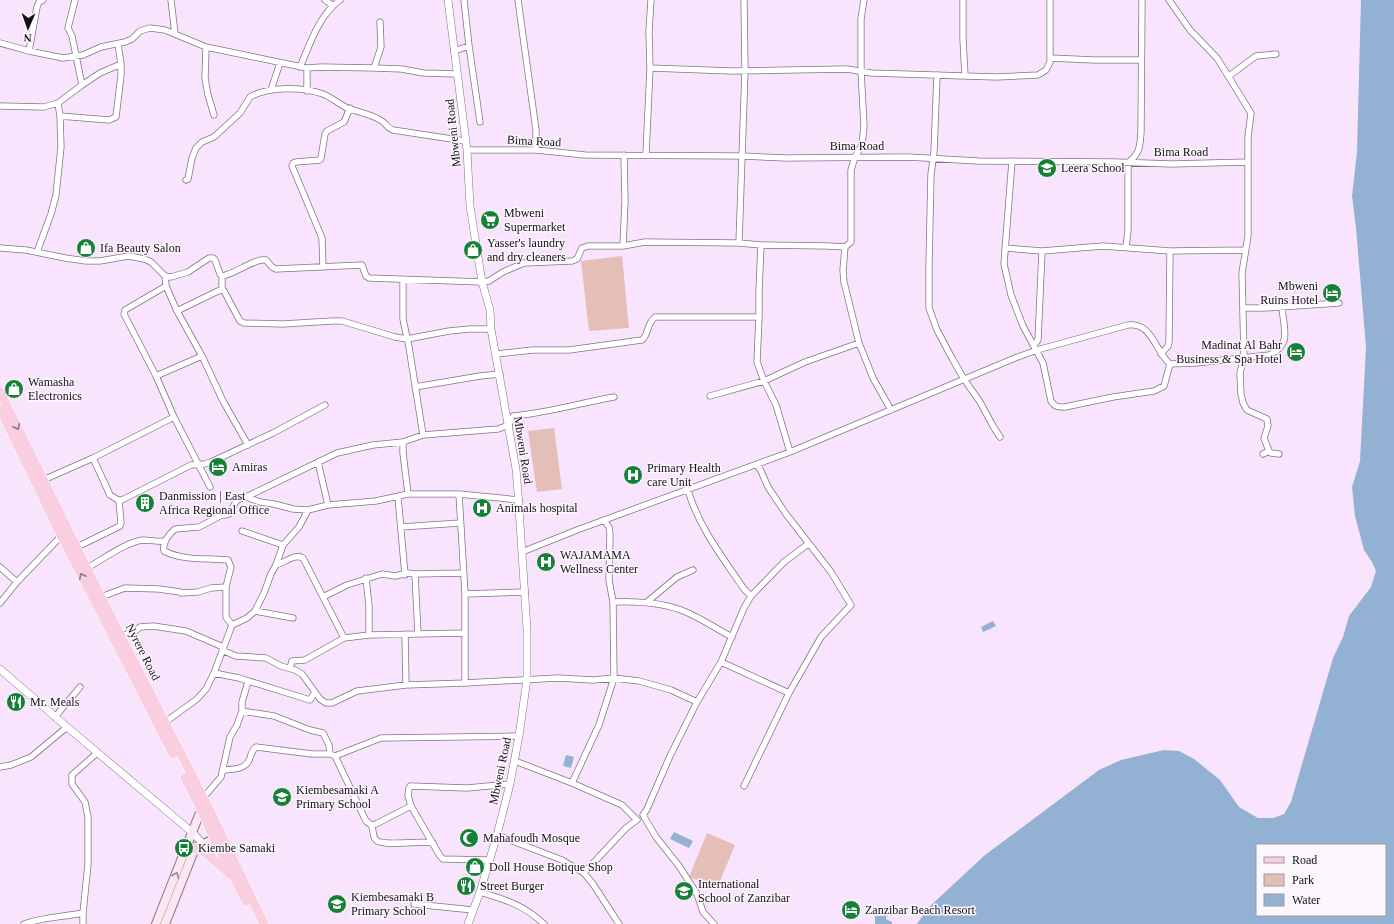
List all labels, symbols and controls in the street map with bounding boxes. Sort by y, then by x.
north arrow [8,8,48,48]
text: N [23,32,32,44]
street label: Mbweni Road [442,98,464,168]
street label: Bima Road [507,133,561,149]
street label: Bima Road [830,139,884,153]
street label: Bima Road [1154,145,1208,159]
school or university icon: Leera School [1036,157,1058,179]
place label: Leera School [1061,161,1125,175]
place label: Mbweni Supermarket [504,206,566,234]
supermarket icon: Mbweni Supermarket [479,209,501,231]
place label: Yasser's laundry and dry cleaners [487,236,566,264]
shop icon: Ifa Beauty Salon [75,237,97,259]
shop icon: Yasser's laundry and dry cleaners [462,239,484,261]
place label: Ifa Beauty Salon [100,241,181,255]
place label: Mbweni Ruins Hotel [1260,279,1319,307]
hotel icon: Mbweni Ruins Hotel [1321,282,1343,304]
place label: Madinat Al Bahr Business & Spa Hotel [1176,338,1283,366]
hotel icon: Madinat Al Bahr Business & Spa Hotel [1285,341,1307,363]
place label: Wamasha Electronics [28,375,82,403]
shop icon: Wamasha Electronics [3,378,25,400]
street label: Mbweni Road [511,415,535,485]
one-way arrow [12,422,20,430]
hotel icon: Amiras [207,456,229,478]
place label: Amiras [232,460,268,474]
place label: Primary Health care Unit [647,461,721,489]
hospital icon: Primary Health care Unit [622,464,644,486]
place label: Danmission | East Africa Regional Office [159,489,269,517]
building icon: Danmission | East Africa Regional Office [134,492,156,514]
hospital icon: Animals hospital [471,497,493,519]
place label: Animals hospital [496,501,578,515]
place label: WAJAMAMA Wellness Center [560,548,638,576]
hospital icon: WAJAMAMA Wellness Center [535,551,557,573]
one-way arrow [79,573,87,581]
street label: Nyrere Road [123,621,163,683]
restaurant icon: Mr. Meals [5,691,27,713]
place label: Mr. Meals [30,695,80,709]
street label: Mbweni Road [486,736,514,806]
place label: Kiembesamaki A Primary School [296,783,379,811]
school or university icon: Kiembesamaki A Primary School [271,786,293,808]
mosque icon: Mahafoudh Mosque [458,827,480,849]
place label: Mahafoudh Mosque [483,831,580,845]
bus stop icon: Kiembe Samaki [173,837,195,859]
place label: Kiembe Samaki [198,841,276,855]
legend [1256,844,1386,916]
text: Road [1292,853,1317,867]
shop icon: Doll House Botique Shop [464,856,486,878]
place label: Doll House Botique Shop [489,860,613,874]
one-way arrow [171,871,179,879]
text: Park [1292,873,1314,887]
restaurant icon: Street Burger [455,875,477,897]
place label: International School of Zanzibar [698,877,790,905]
place label: Street Burger [480,879,544,893]
school or university icon: International School of Zanzibar [673,880,695,902]
place label: Kiembesamaki B Primary School [351,890,434,918]
school or university icon: Kiembesamaki B Primary School [326,893,348,915]
text: Water [1292,893,1320,907]
hotel icon: Zanzibar Beach Resort [840,899,862,921]
place label: Zanzibar Beach Resort [865,903,976,917]

